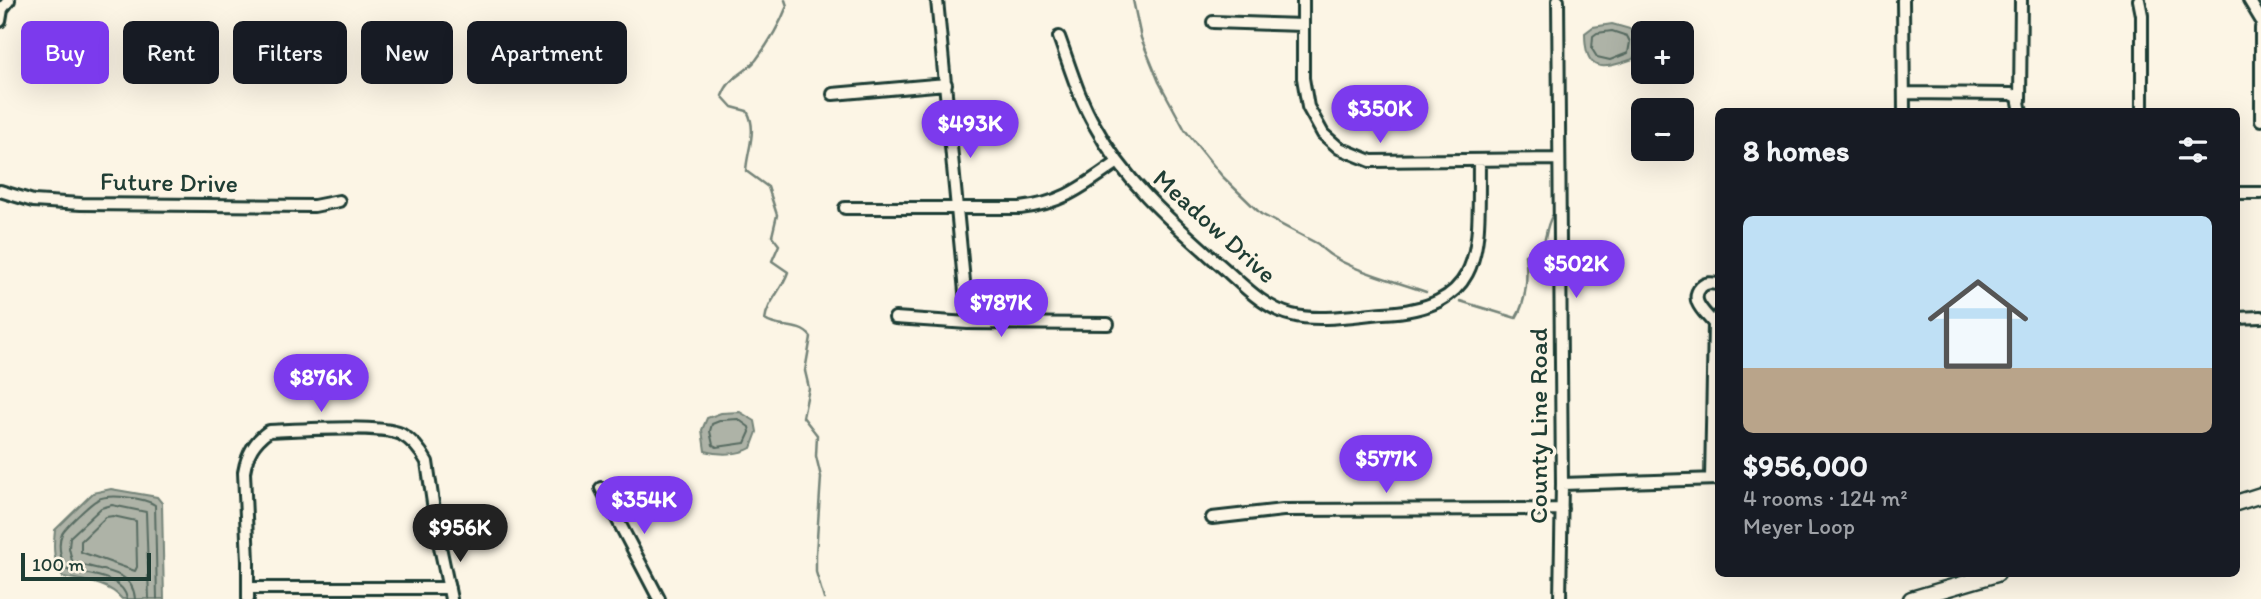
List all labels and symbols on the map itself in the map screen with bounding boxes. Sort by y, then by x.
pin: $350K [1331,86,1429,145]
pin: $493K [921,100,1019,160]
street label: Meadow Drive [1147,162,1283,290]
street label: Future Drive [100,165,238,199]
pin: $502K [1527,240,1625,300]
pin: $787K [952,280,1050,339]
street label: County Line Road [1522,328,1554,524]
pin: $876K [272,354,370,414]
pin: $577K [1337,435,1435,495]
pin: $354K [595,476,693,536]
pin: $956K [411,504,509,564]
scale bar [21,550,150,582]

